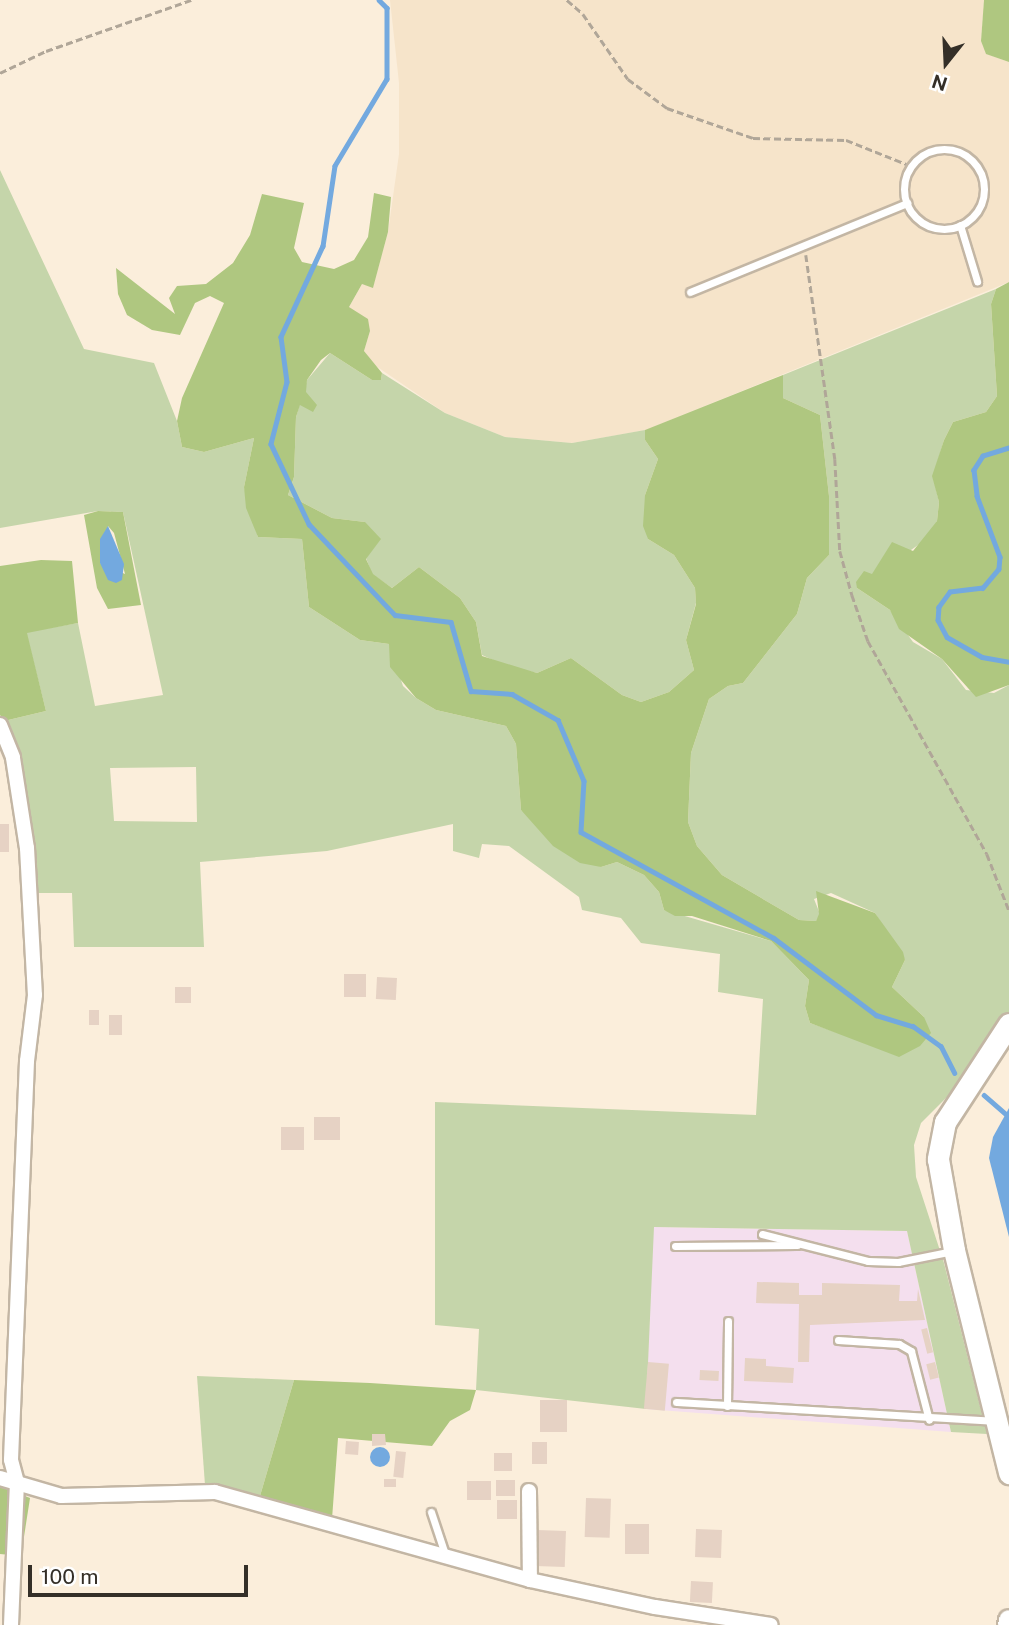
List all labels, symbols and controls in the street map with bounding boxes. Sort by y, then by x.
north arrow [911,28,981,98]
text: N [929,70,950,96]
scale bar [32,1552,252,1596]
text: 100 m [41,1564,98,1589]

